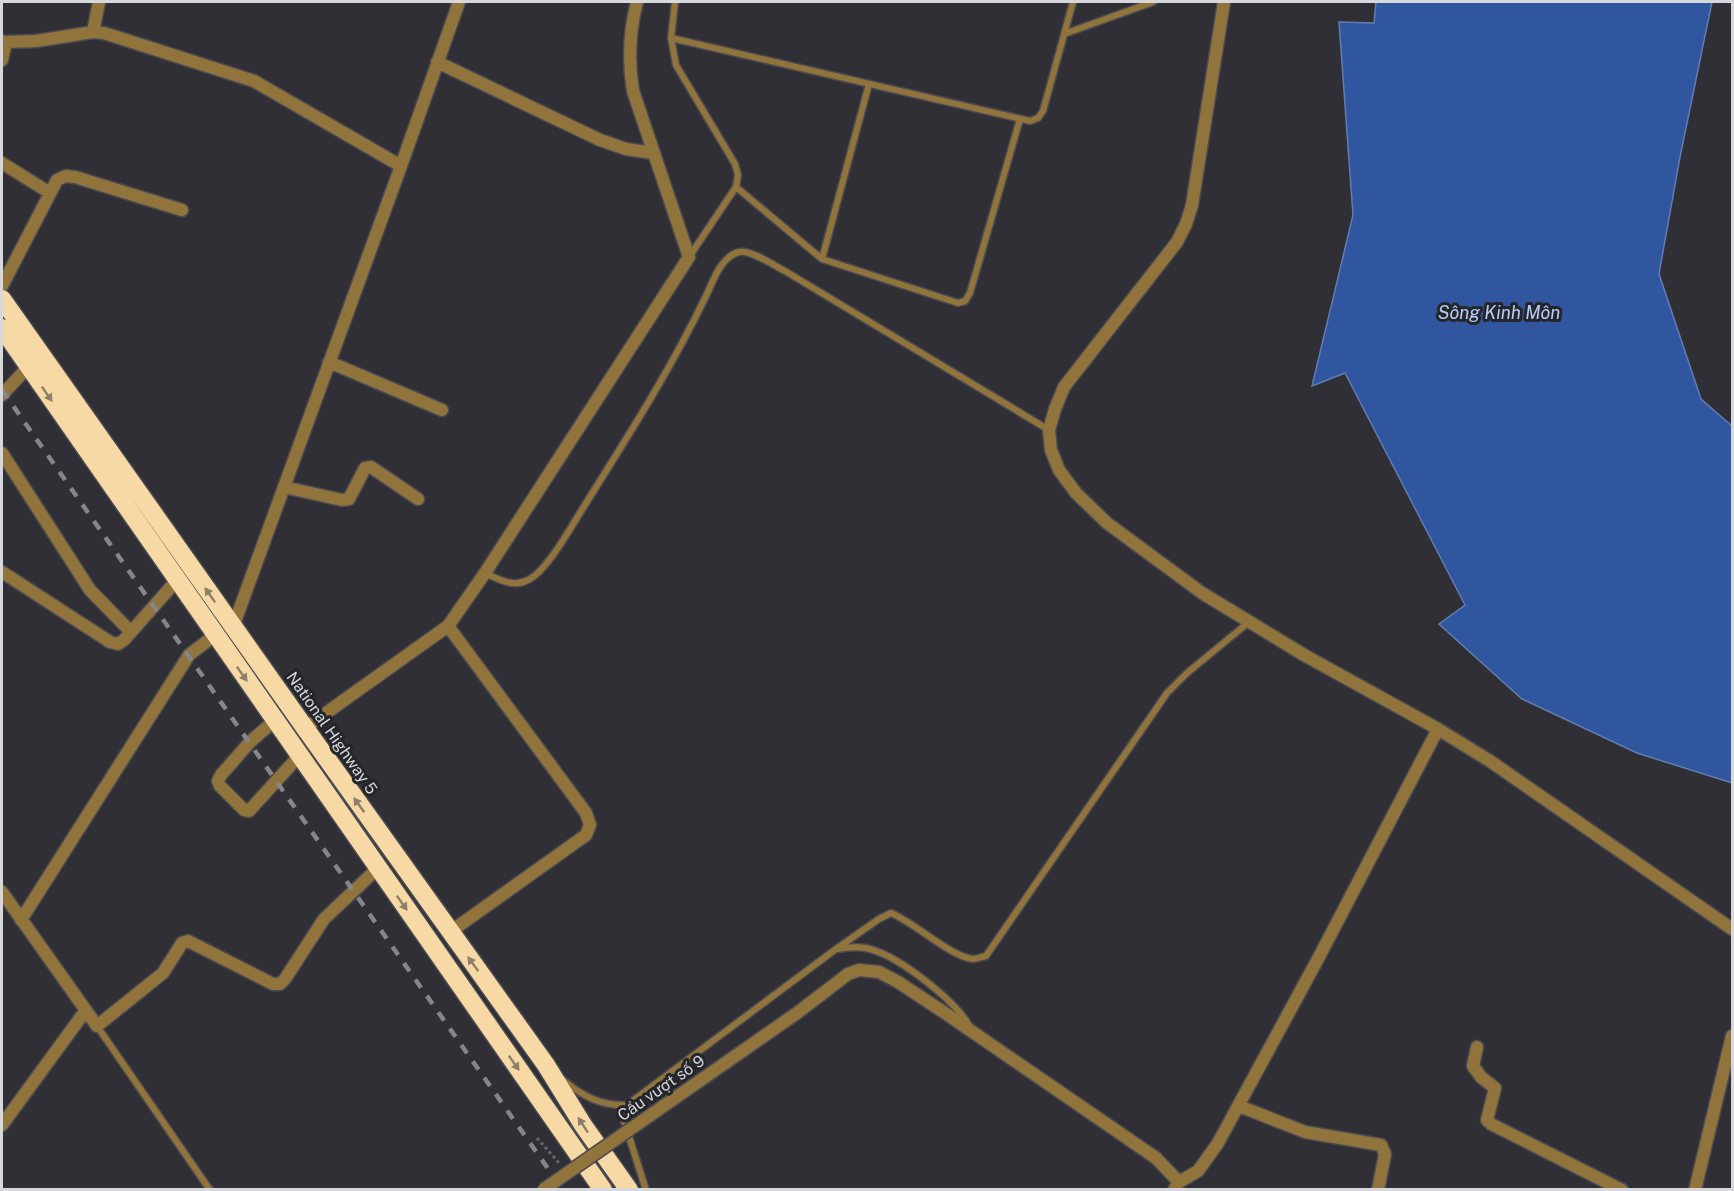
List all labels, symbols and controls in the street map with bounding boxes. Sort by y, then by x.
water label: Sông Kinh Môn [1438,302,1560,323]
one-way arrow [41,385,53,401]
one-way arrow [204,587,216,603]
one-way arrow [236,666,248,682]
street label: National Highway 5 [283,668,381,798]
one-way arrow [354,798,366,813]
one-way arrow [396,894,408,910]
one-way arrow [467,956,479,972]
street label: Cầu vượt số 9 [614,1051,708,1125]
one-way arrow [508,1054,520,1070]
one-way arrow [577,1117,589,1133]

